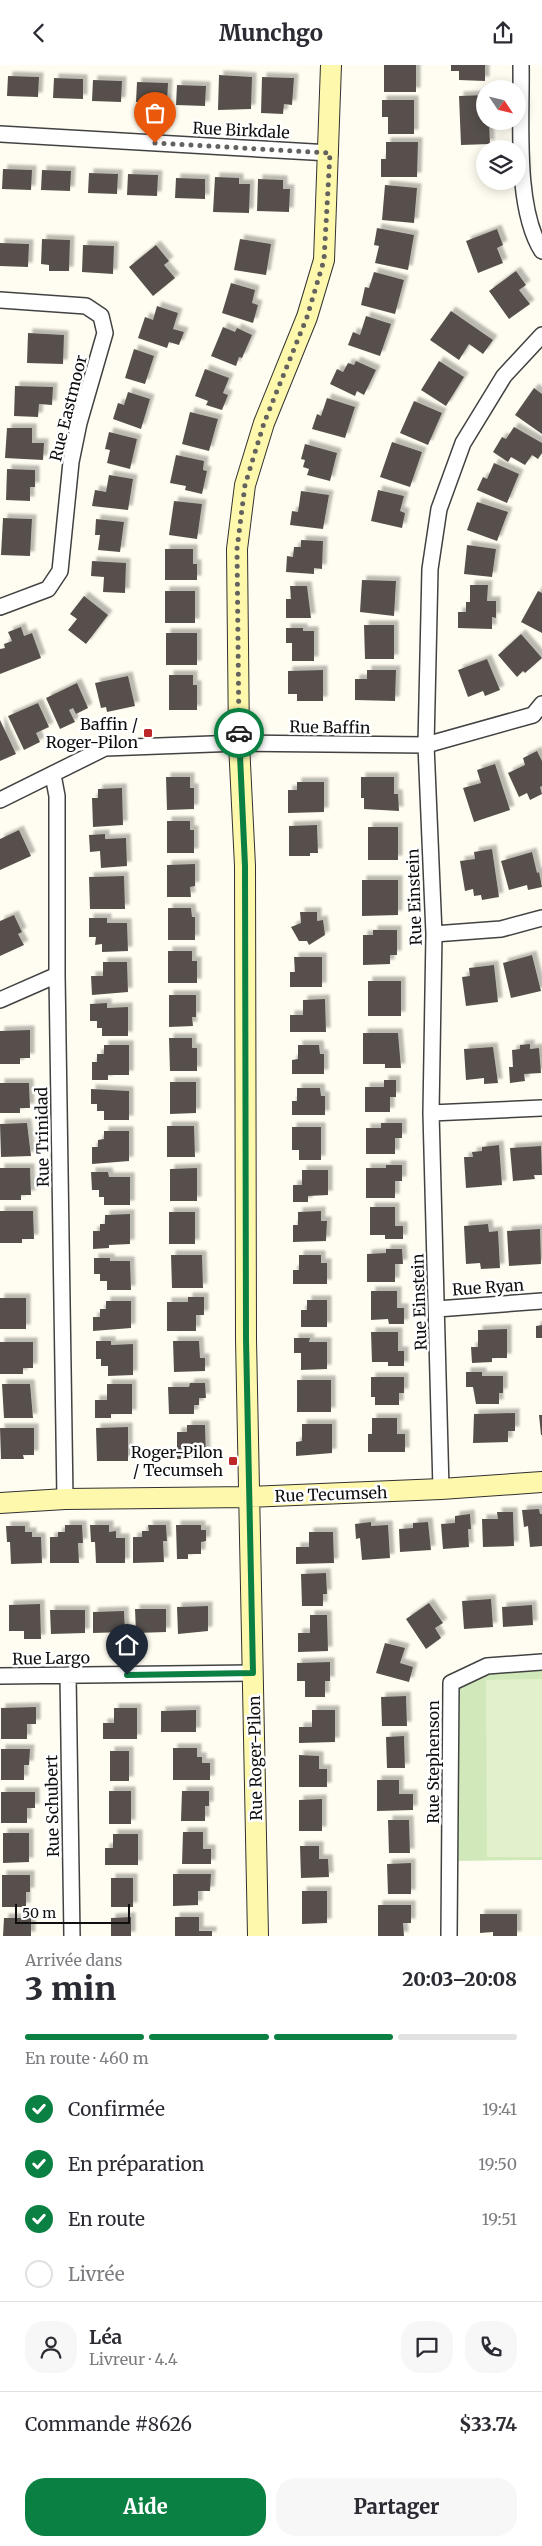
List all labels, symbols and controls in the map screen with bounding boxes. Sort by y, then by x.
icon: back [25,19,53,47]
text: Munchgo [219,19,323,47]
icon: share [489,19,517,47]
north arrow [476,80,526,130]
map controls [476,80,526,190]
pin [134,92,176,143]
icon: bag [141,99,169,127]
street label: Rue Birkdale [192,117,290,143]
button: layers [476,140,526,190]
street label: Rue Eastmoor [45,353,91,463]
courier [214,708,264,758]
place label: Baffin / Roger-Pilon [46,714,138,752]
street label: Rue Baffin [289,716,371,738]
icon: car [225,719,253,747]
marker: Baffin / Roger-Pilon [142,727,154,739]
street label: Rue Einstein [402,848,426,946]
street label: Rue Trinidad [31,1086,53,1187]
street label: Rue Einstein [407,1253,431,1351]
street label: Rue Ryan [451,1274,525,1299]
place label: Roger-Pilon / Tecumseh [131,1442,223,1480]
marker: Roger-Pilon / Tecumseh [227,1455,239,1467]
street label: Rue Tecumseh [274,1482,388,1506]
pin [106,1624,148,1675]
icon: home [113,1631,141,1659]
street label: Rue Largo [12,1647,90,1669]
street label: Rue Roger-Pilon [244,1695,266,1821]
street label: Rue Stephenson [423,1700,443,1824]
street label: Rue Schubert [41,1754,63,1857]
scale bar [15,1901,130,1924]
text: 50 m [22,1904,56,1922]
text: Arrivée dans [25,1950,122,1970]
text: 20:03–20:08 [402,1967,517,1991]
text: 3 min [25,1969,116,2009]
text: En route · 460 m [25,2048,149,2068]
icon: check [25,2095,53,2123]
text: Confirmée [68,2097,165,2121]
text: 19:41 [482,2099,517,2119]
icon: check [25,2150,53,2178]
text: En préparation [68,2152,204,2176]
text: 19:50 [478,2154,517,2174]
icon: check [25,2205,53,2233]
text: En route [68,2207,145,2231]
text: 19:51 [482,2209,517,2229]
text: Livrée [68,2262,125,2286]
button: person [25,2321,77,2373]
button: chat [401,2321,453,2373]
button: phone [465,2321,517,2373]
text: Léa [89,2325,122,2349]
text: Livreur · 4.4 [89,2349,178,2369]
text: Commande #8626 [25,2412,192,2436]
text: $33.74 [459,2412,517,2436]
button: Aide [25,2478,266,2536]
button: Partager [276,2478,517,2536]

